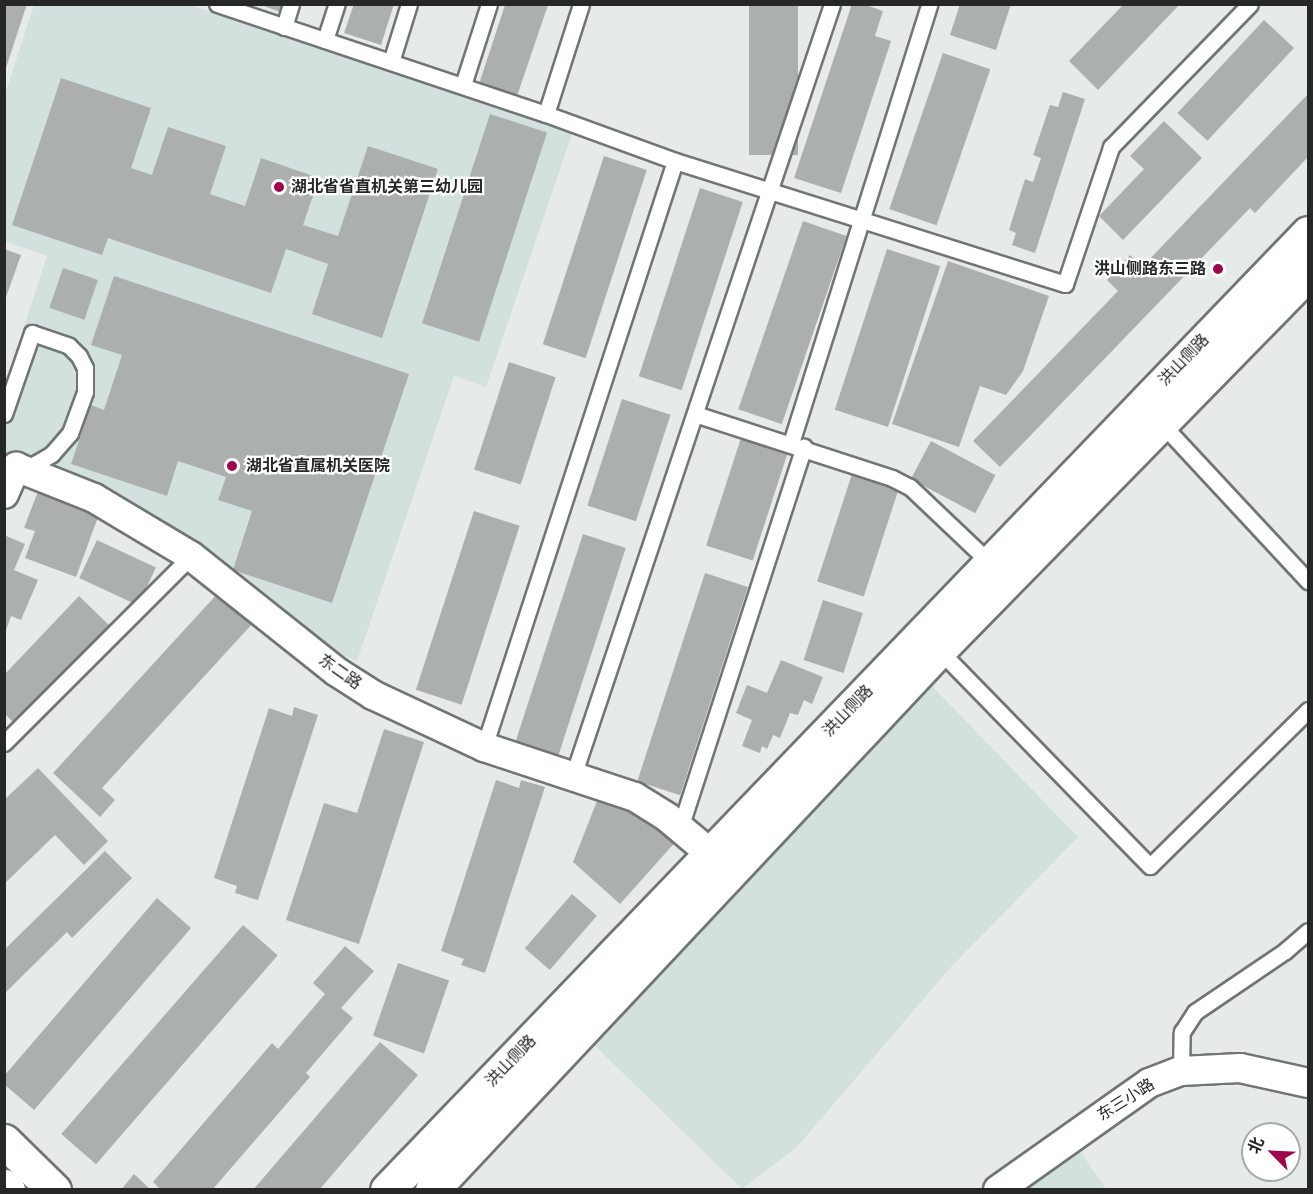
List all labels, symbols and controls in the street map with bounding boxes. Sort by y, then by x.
place label: 湖北省省直机关第三幼儿园 [291,177,483,197]
marker: 湖北省省直机关第三幼儿园 [272,180,286,194]
place label: 洪山侧路东三路 [1094,259,1206,279]
marker: 洪山侧路东三路 [1211,262,1225,276]
street label: 洪山侧路 [1155,330,1213,390]
place label: 湖北省直属机关医院 [246,456,390,476]
marker: 湖北省直属机关医院 [223,457,241,475]
street label: 东二路 [315,650,365,694]
street label: 洪山侧路 [819,681,877,741]
street label: 洪山侧路 [482,1031,540,1091]
street label: 东三小路 [1094,1075,1158,1125]
north arrow [1241,1122,1301,1182]
text: 北 [1244,1134,1268,1156]

